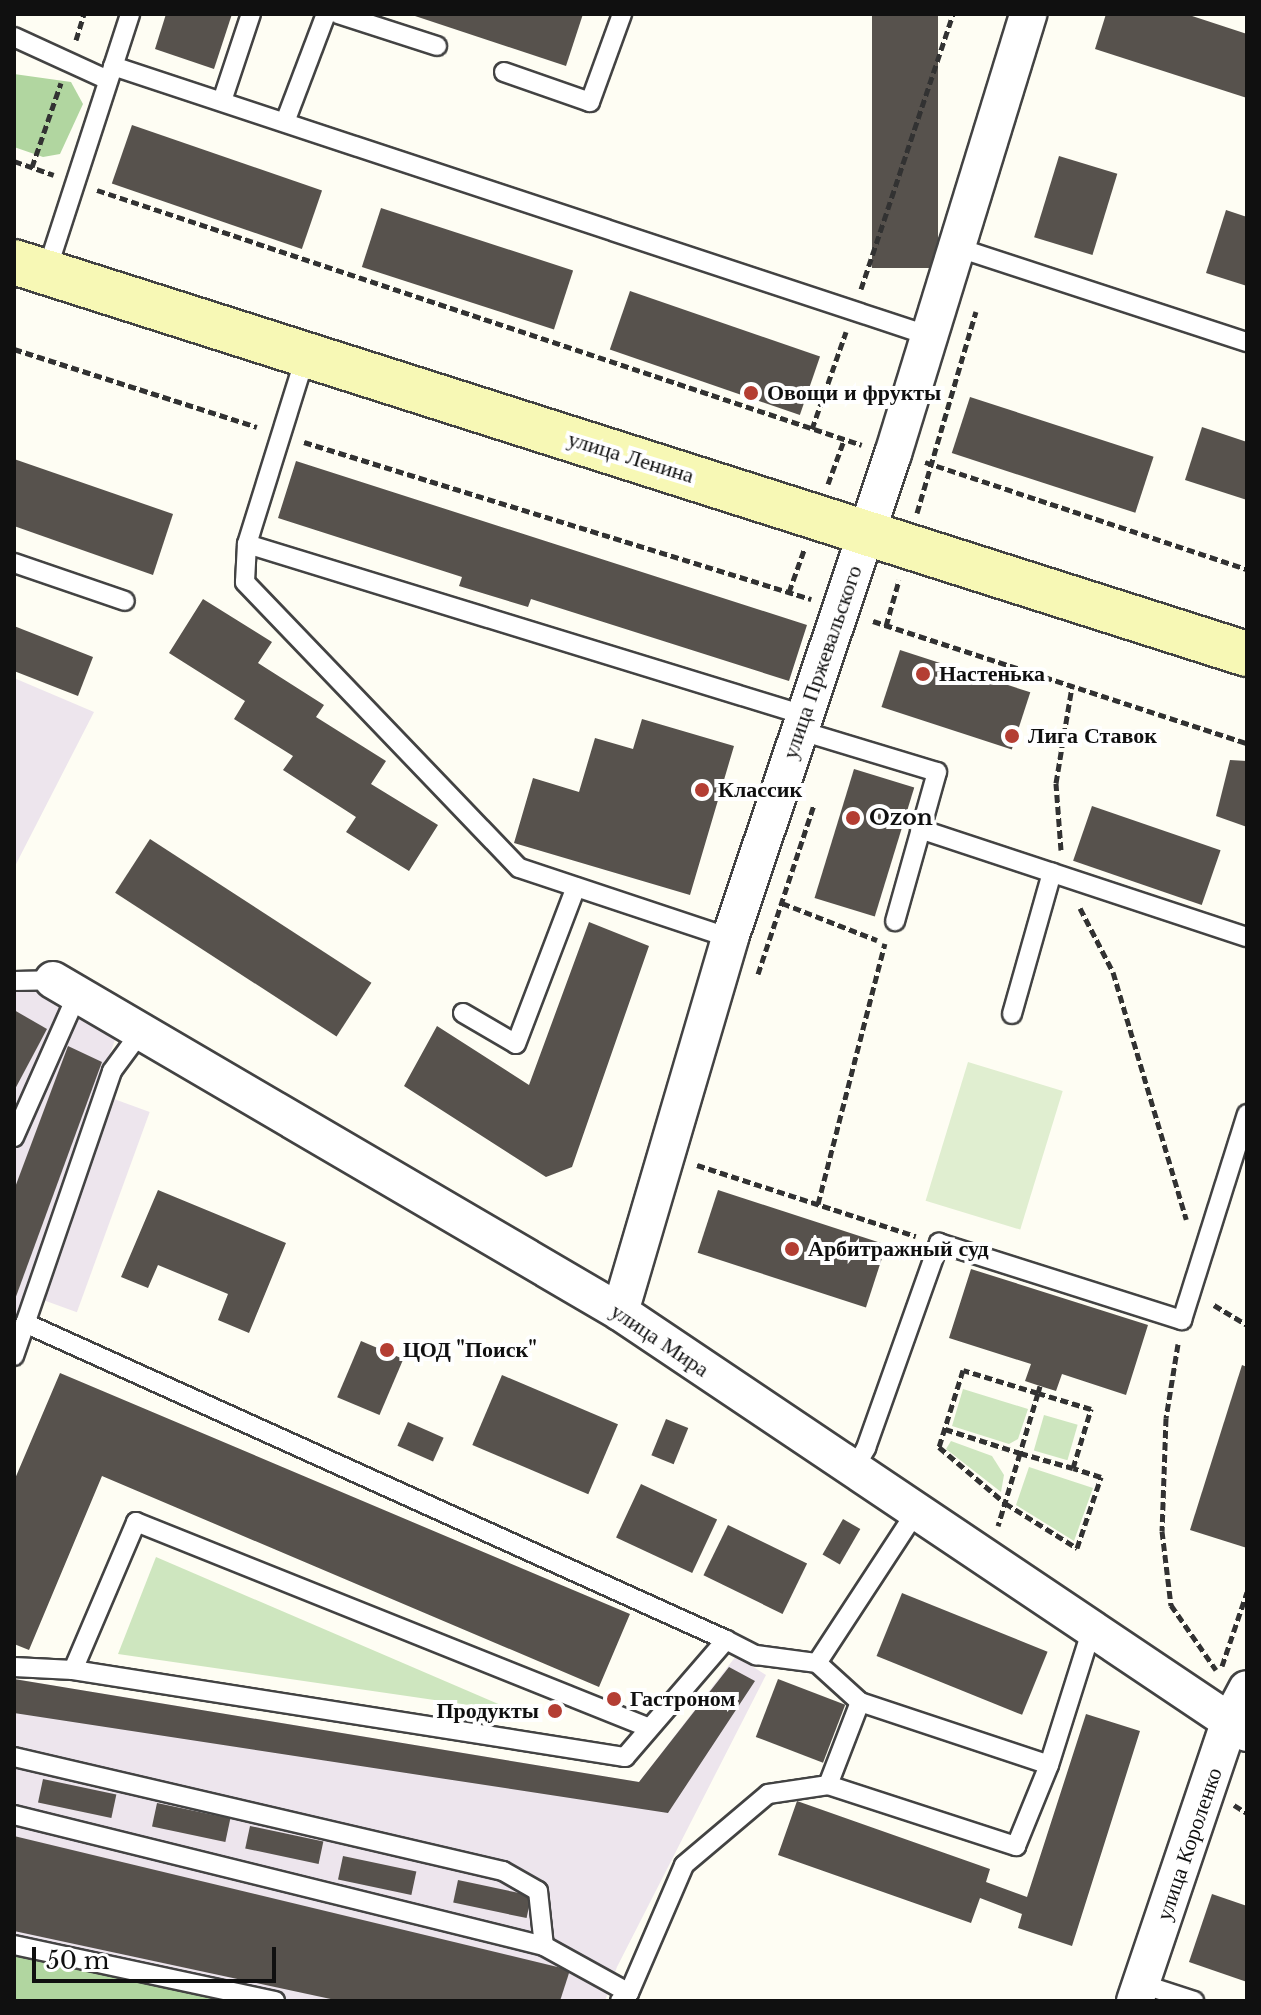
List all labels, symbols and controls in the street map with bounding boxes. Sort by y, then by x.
place label: Овощи и фрукты [767,380,941,406]
marker: Овощи и фрукты [742,384,760,402]
street label: улица Ленина [565,425,697,489]
street label: улица Пржевальского [776,562,868,762]
place label: Настенька [939,661,1045,687]
marker: Настенька [914,665,932,683]
place label: Лига Ставок [1028,723,1157,749]
marker: Лига Ставок [1003,727,1021,745]
place label: Классик [718,777,802,803]
marker: Классик [693,781,711,799]
place label: Ozon [869,805,933,831]
marker: Ozon [844,809,862,827]
place label: Арбитражный суд [808,1236,989,1262]
marker: Арбитражный суд [783,1240,801,1258]
street label: улица Мира [606,1298,714,1382]
place label: ЦОД "Поиск" [403,1337,537,1363]
marker: ЦОД "Поиск" [378,1341,396,1359]
place label: Гастроном [630,1686,735,1712]
marker: Гастроном [605,1690,623,1708]
place label: Продукты [436,1698,539,1724]
marker: Продукты [546,1702,564,1720]
street label: улица Короленко [1150,1764,1228,1924]
scale bar [36,1931,280,1981]
text: 50 m [46,1946,109,1975]

